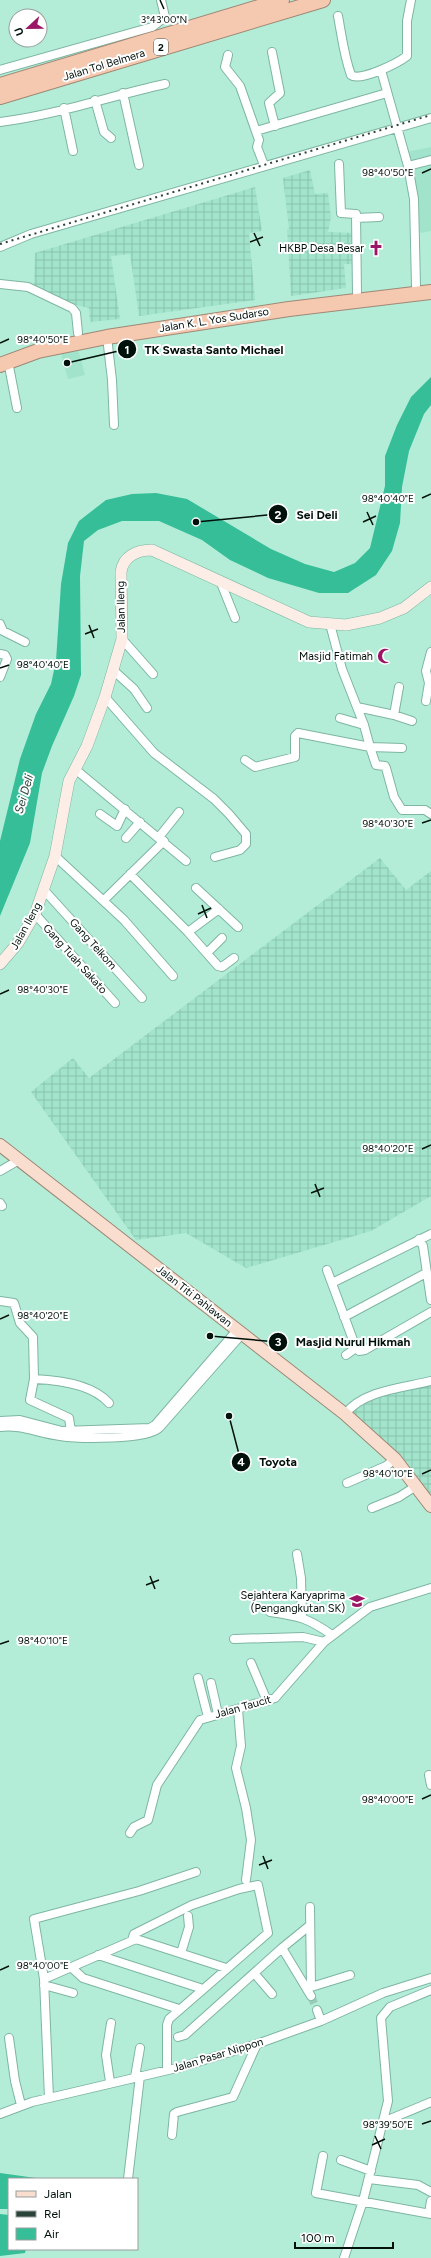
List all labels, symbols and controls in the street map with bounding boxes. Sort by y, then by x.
north arrow [8,8,48,48]
text: 3°43'00"N [141,13,187,26]
text: U [12,25,27,38]
road number: 2 [154,39,168,55]
street label: Jalan Tol Belmera [61,46,147,84]
text: 98°40'50"E [362,166,414,179]
church icon: HKBP Desa Besar [367,239,385,257]
place label: HKBP Desa Besar [279,242,364,255]
street label: Jalan K. L. Yos Sudarso [158,305,270,335]
text: 98°40'50"E [17,333,69,346]
callout: TK Swasta Santo Michael [117,337,291,361]
text: 1 [124,343,130,357]
text: TK Swasta Santo Michael [145,343,283,357]
text: 98°40'40"E [362,492,414,505]
callout: Sei Deli [268,502,345,526]
text: 2 [275,508,282,522]
text: Sei Deli [296,508,338,522]
street label: Jalan Ileng [114,581,128,633]
mosque icon: Masjid Fatimah [376,647,394,665]
place label: Masjid Fatimah [299,650,373,663]
text: 98°40'40"E [17,658,69,671]
water label: Sei Deli [12,773,36,815]
text: 98°40'30"E [362,817,414,830]
street label: Jalan Ileng [8,900,44,952]
street label: Gang Telkom [67,916,119,972]
street label: Gang Tuah Sakato [40,922,110,996]
text: 98°40'30"E [17,983,69,996]
text: 98°40'20"E [362,1142,414,1155]
street label: Jalan Titi Pahlawan [154,1262,234,1330]
text: 98°40'20"E [17,1309,69,1322]
callout: Masjid Nurul Hikmah [268,1330,419,1354]
text: 3 [275,1335,282,1349]
text: Masjid Nurul Hikmah [296,1335,410,1349]
callout: Toyota [231,1450,305,1474]
text: 4 [237,1455,245,1469]
text: Toyota [259,1455,297,1469]
text: 98°40'10"E [363,1467,413,1480]
place label: Sejahtera Karyaprima (Pengangkutan SK) [240,1589,345,1615]
school or university icon: Sejahtera Karyaprima (Pengangkutan SK) [348,1592,366,1610]
text: 98°40'10"E [18,1634,68,1647]
street label: Jalan Taucit [213,1693,273,1721]
text: 98°40'00"E [362,1793,414,1806]
text: 98°40'00"E [17,1959,69,1972]
street label: Jalan Pasar Nippon [171,2035,265,2075]
text: 98°39'50"E [363,2118,413,2131]
legend [8,2178,138,2250]
text: Jalan [44,2187,72,2201]
text: Rel [44,2207,61,2221]
scale bar [295,2224,393,2250]
text: Air [44,2227,59,2241]
text: 100 m [301,2231,335,2245]

